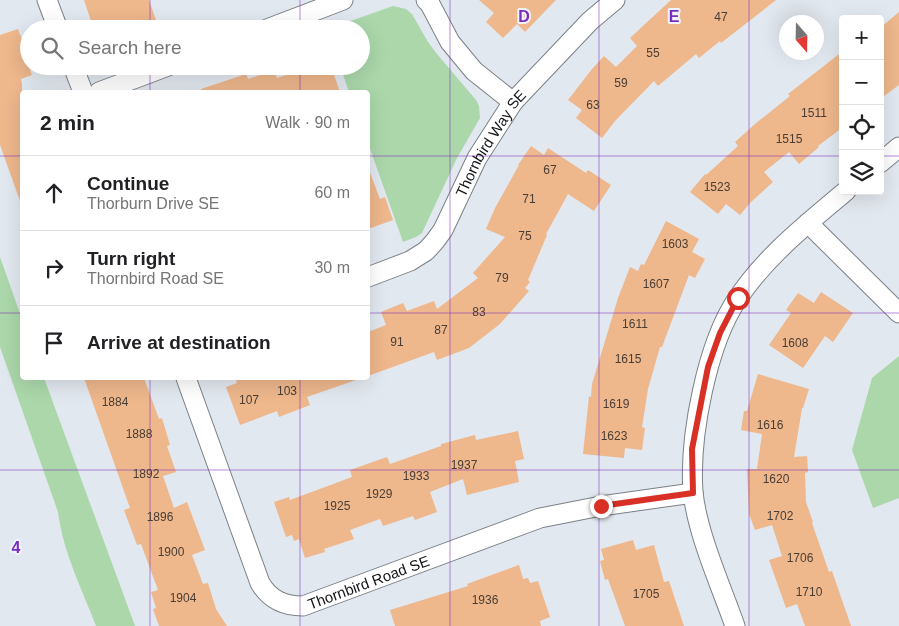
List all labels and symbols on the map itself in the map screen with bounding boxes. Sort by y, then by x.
text: D [518,8,530,25]
text: E [669,8,680,25]
house number: 47 [714,10,728,24]
north arrow [779,15,824,60]
house number: 55 [646,46,660,60]
house number: 59 [614,76,628,90]
street label: Thornbird Way SE [452,86,529,199]
house number: 63 [586,98,600,112]
house number: 1511 [801,106,827,120]
house number: 1515 [776,132,803,146]
house number: 67 [543,163,557,177]
house number: 1523 [704,180,731,194]
house number: 71 [522,192,536,206]
house number: 75 [518,229,532,243]
house number: 1603 [662,237,689,251]
house number: 79 [495,271,509,285]
house number: 1607 [643,277,670,291]
route start [727,287,750,310]
house number: 83 [472,305,486,319]
house number: 1611 [622,317,648,331]
house number: 87 [434,323,448,337]
house number: 91 [390,335,404,349]
house number: 1608 [782,336,809,350]
house number: 1615 [615,352,642,366]
house number: 103 [277,384,297,398]
house number: 107 [239,393,259,407]
house number: 1884 [102,395,129,409]
house number: 1619 [603,397,630,411]
house number: 1616 [757,418,784,432]
house number: 1888 [126,427,153,441]
house number: 1623 [601,429,628,443]
house number: 1937 [451,458,478,472]
house number: 1892 [133,467,160,481]
house number: 1933 [403,469,430,483]
house number: 1620 [763,472,790,486]
house number: 1929 [366,487,393,501]
route end [590,495,613,518]
house number: 1925 [324,499,351,513]
house number: 1702 [767,509,794,523]
house number: 1896 [147,510,174,524]
text: 4 [12,539,21,556]
house number: 1900 [158,545,185,559]
street label: Thornbird Road SE [305,551,431,612]
house number: 1706 [787,551,814,565]
house number: 1710 [796,585,823,599]
house number: 1705 [633,587,660,601]
house number: 1904 [170,591,197,605]
house number: 1936 [472,593,499,607]

